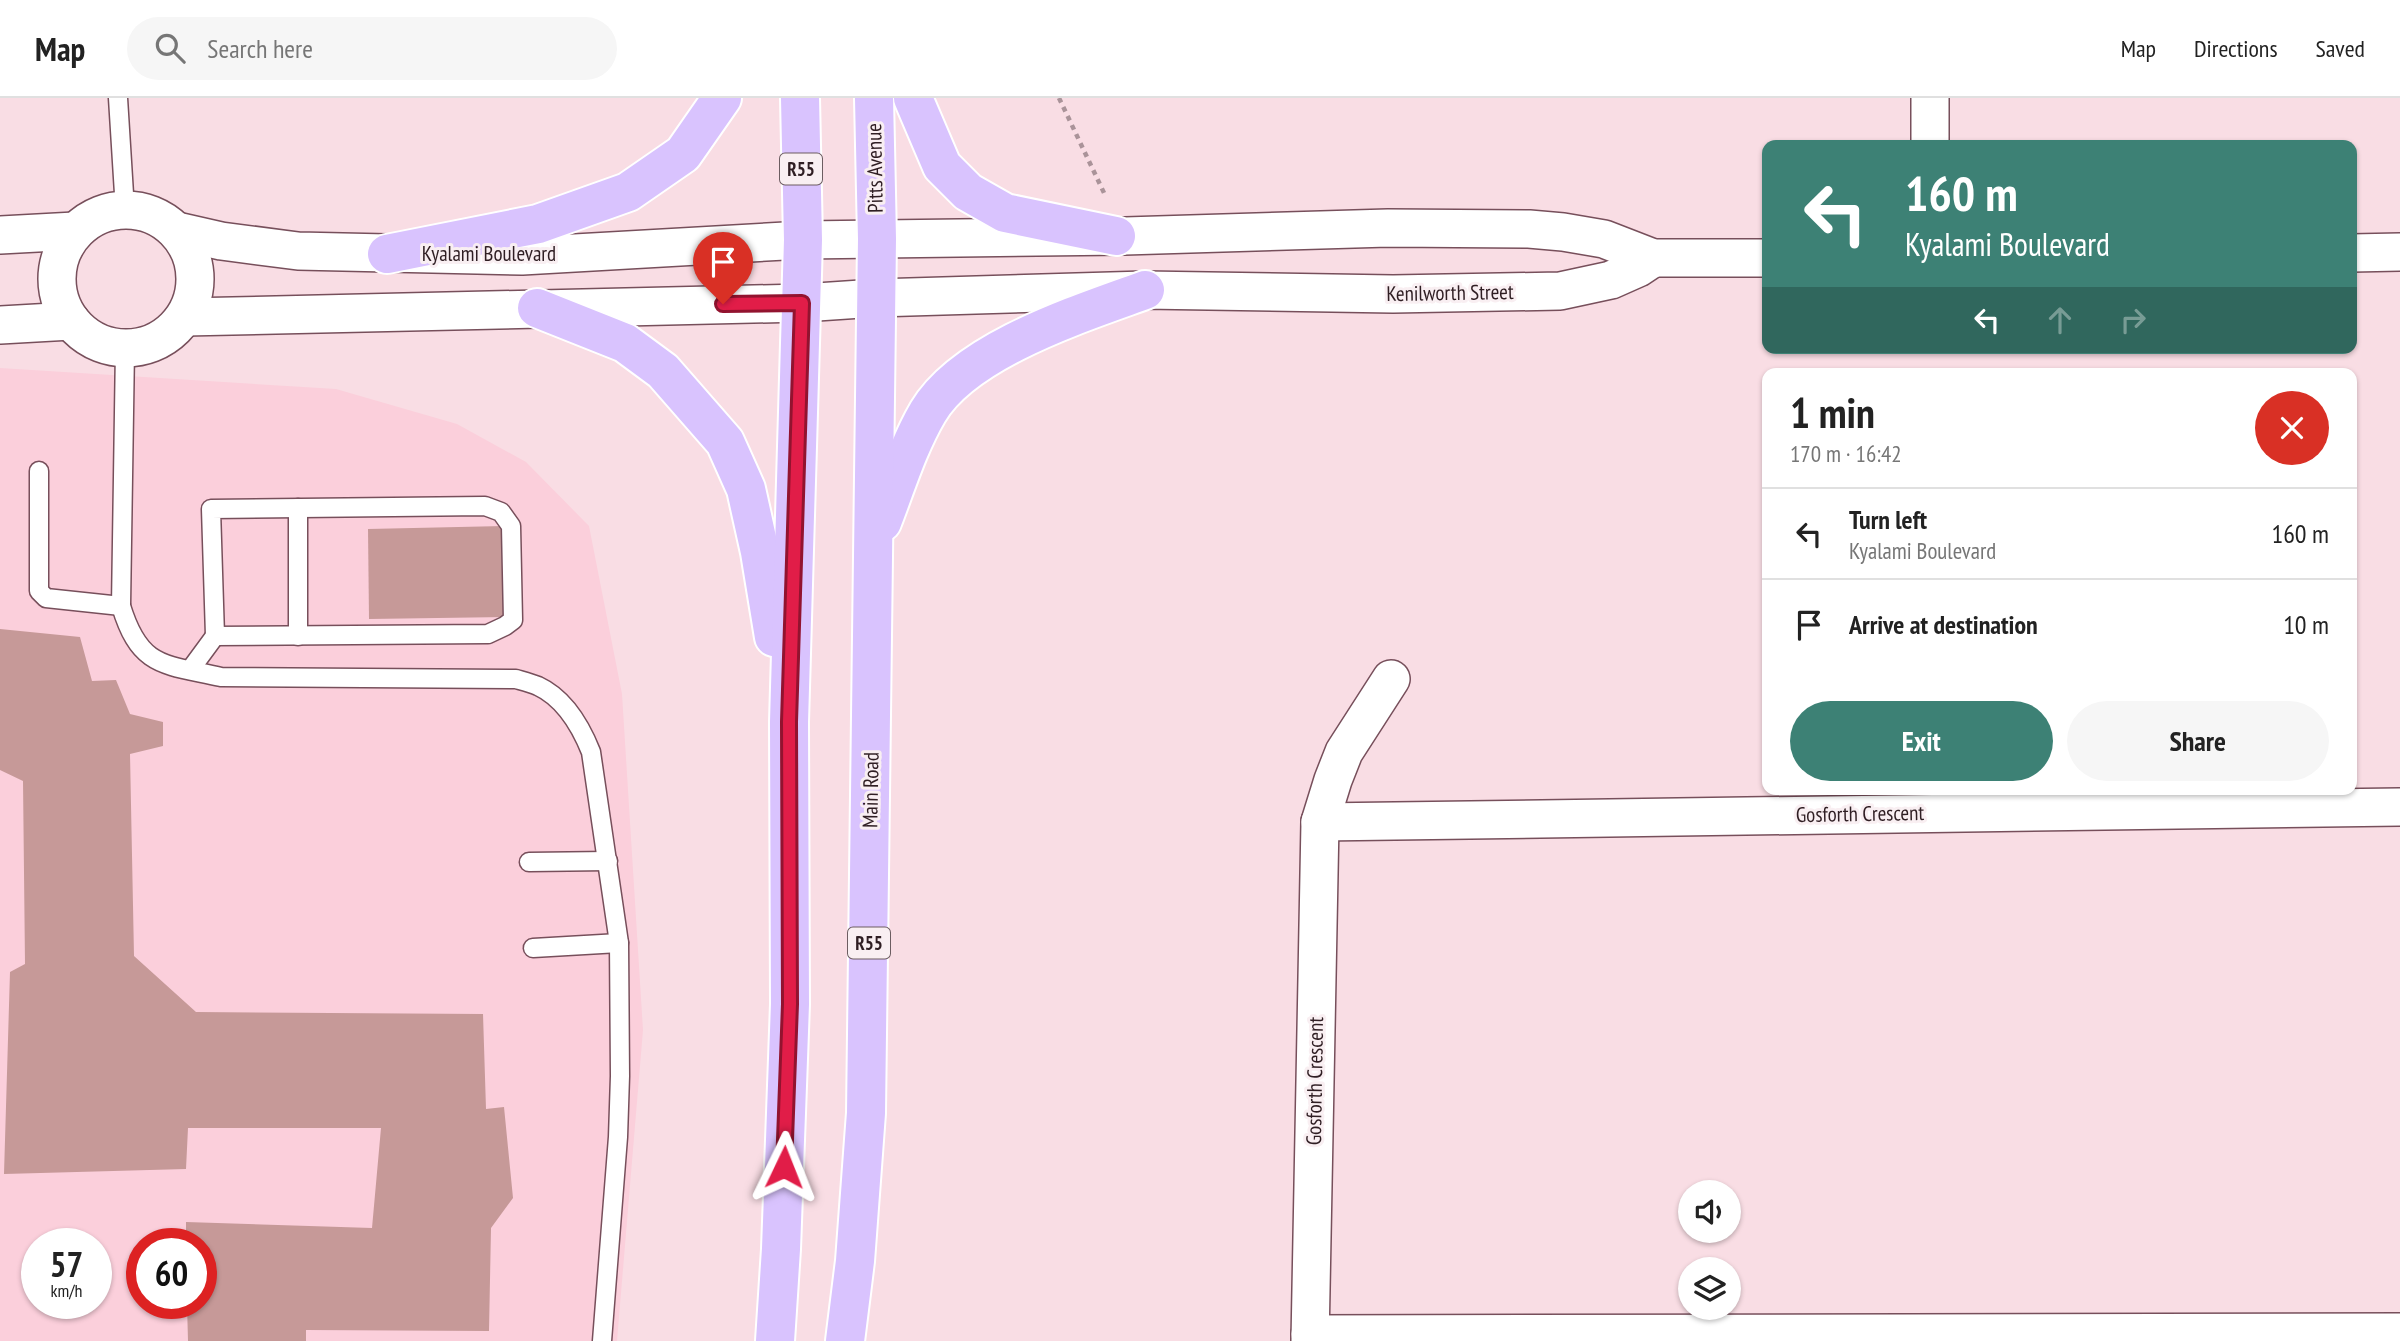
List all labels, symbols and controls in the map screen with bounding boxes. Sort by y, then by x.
search box [127,17,617,80]
text: Map [35,27,85,70]
icon: search [151,29,189,67]
text: Search here [207,32,313,65]
text: Map [2121,33,2156,64]
text: Directions [2194,33,2278,64]
text: Saved [2316,33,2365,64]
street label: Pitts Avenue [860,123,889,213]
road number: R55 [780,153,822,184]
text: 160 m [1905,161,2018,225]
icon: left [1790,168,1881,259]
text: Kyalami Boulevard [1905,223,2110,265]
pin [693,232,753,304]
street label: Kyalami Boulevard [422,240,556,267]
icon: arrive [704,243,742,281]
street label: Kenilworth Street [1386,278,1514,307]
icon: left [1968,301,2006,339]
icon: ahead [2041,301,2079,339]
icon: right [2114,301,2152,339]
text: 1 min [1790,385,1875,440]
button: close [2255,391,2329,465]
text: 170 m · 16:42 [1790,439,1902,468]
text: Turn left [1849,503,1927,536]
icon: left [1790,515,1828,553]
text: 160 m [2271,517,2329,550]
text: Kyalami Boulevard [1849,536,1996,565]
icon: arrive [1790,606,1828,644]
text: Arrive at destination [1849,608,2038,641]
text: 10 m [2283,608,2329,641]
button: Exit [1790,701,2053,781]
button: Share [2067,701,2329,781]
street label: Main Road [856,752,885,828]
street label: Gosforth Crescent [1796,799,1925,828]
road number: R55 [848,928,890,958]
street label: Gosforth Crescent [1300,1016,1329,1145]
position arrow [747,1130,821,1204]
map controls [1678,1180,1741,1320]
button: sound [1678,1180,1741,1243]
speed limit sign: 60 [126,1228,217,1319]
text: 57 [50,1241,83,1287]
button: layers [1678,1257,1741,1320]
text: km/h [51,1279,82,1302]

